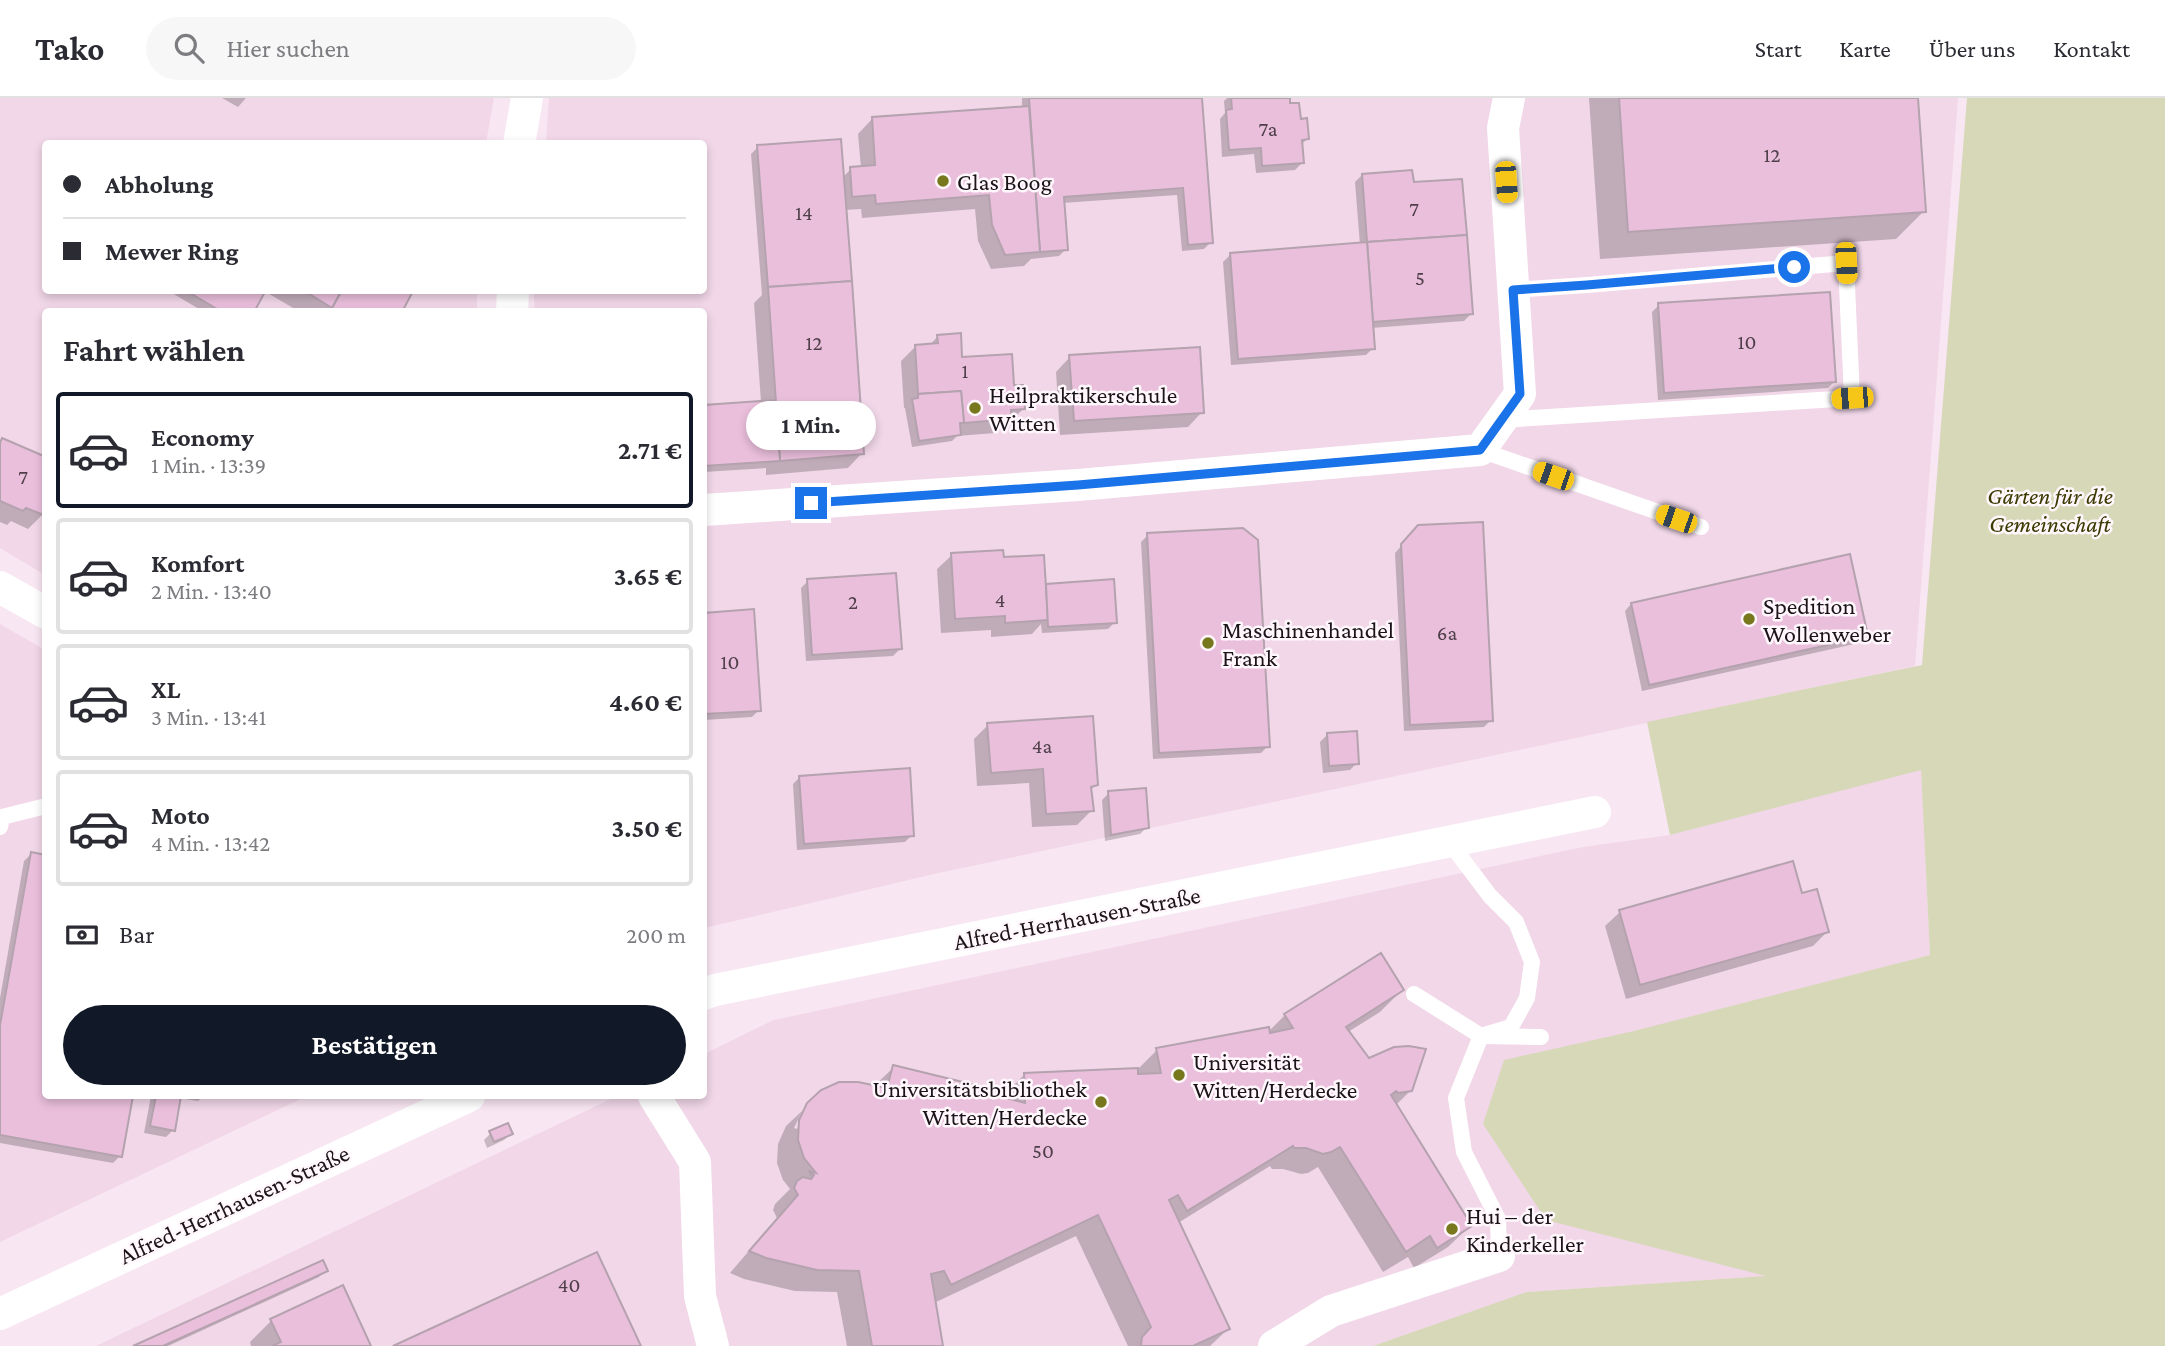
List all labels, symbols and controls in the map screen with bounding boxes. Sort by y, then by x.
search box [146,17,636,80]
icon: search [170,29,208,67]
text: Tako [35,30,104,67]
text: Hier suchen [226,34,350,63]
text: Start [1755,35,1801,62]
text: Karte [1839,35,1891,62]
text: Über uns [1929,35,2015,62]
text: Kontakt [2053,35,2130,62]
house number: 7a [1259,117,1278,141]
house number: 12 [1764,143,1780,167]
car [1495,160,1518,204]
place label: Glas Boog [957,168,1052,195]
text: Abholung [105,170,213,199]
marker: Glas Boog [935,173,951,189]
house number: 7 [1409,197,1419,221]
house number: 14 [795,201,813,225]
text: Mewer Ring [105,237,239,266]
car [1835,241,1858,285]
route start [1778,251,1810,283]
house number: 5 [1415,266,1425,290]
house number: 10 [1738,330,1756,354]
house number: 12 [806,331,822,355]
text: Fahrt wählen [63,332,245,368]
house number: 1 [962,359,969,383]
place label: Heilpraktikerschule Witten [989,381,1177,436]
car [1831,386,1874,410]
marker: Heilpraktikerschule Witten [967,400,983,416]
callout: 1 Min. [746,402,876,450]
text: 1 Min. [781,412,841,438]
icon: car [67,419,130,482]
text: Economy [151,423,254,452]
text: 2.71 € [618,436,682,465]
text: 1 Min. · 13:39 [151,452,266,478]
car [1530,459,1577,493]
house number: 7 [18,465,28,489]
park label: Gärten für die Gemeinschaft [1987,482,2113,537]
route end [795,487,827,519]
car [1653,502,1700,536]
icon: car [67,545,130,608]
text: Komfort [151,549,244,578]
text: 3.65 € [614,562,682,591]
text: 2 Min. · 13:40 [151,578,272,604]
house number: 4 [995,588,1005,612]
house number: 2 [848,590,858,614]
place label: Spedition Wollenweber [1763,592,1892,647]
marker: Spedition Wollenweber [1741,611,1757,627]
place label: Maschinenhandel Frank [1222,616,1394,671]
house number: 6a [1437,621,1457,645]
marker: Maschinenhandel Frank [1200,635,1216,651]
house number: 10 [721,650,739,674]
icon: car [67,671,130,734]
text: XL [151,675,180,704]
text: 4.60 € [609,688,682,717]
text: 3 Min. · 13:41 [151,704,266,730]
house number: 4a [1032,734,1052,758]
icon: car [67,797,130,860]
text: Moto [151,801,210,830]
text: 3.50 € [612,814,682,843]
text: 4 Min. · 13:42 [151,830,270,856]
street label: Alfred-Herrhausen-Straße [951,881,1203,955]
icon: cash [63,916,101,954]
text: Bar [119,920,155,949]
text: 200 m [626,922,686,948]
button: Bestätigen [63,1005,686,1085]
place label: Universität Witten/Herdecke [1193,1048,1357,1103]
marker: Universität Witten/Herdecke [1171,1067,1187,1083]
place label: Universitätsbibliothek Witten/Herdecke [873,1075,1088,1130]
marker: Universitätsbibliothek Witten/Herdecke [1093,1094,1109,1110]
street label: Alfred-Herrhausen-Straße [115,1139,353,1269]
house number: 50 [1032,1139,1054,1163]
place label: Hui – der Kinderkeller [1466,1202,1585,1257]
marker: Hui – der Kinderkeller [1444,1221,1460,1237]
house number: 40 [558,1273,580,1297]

